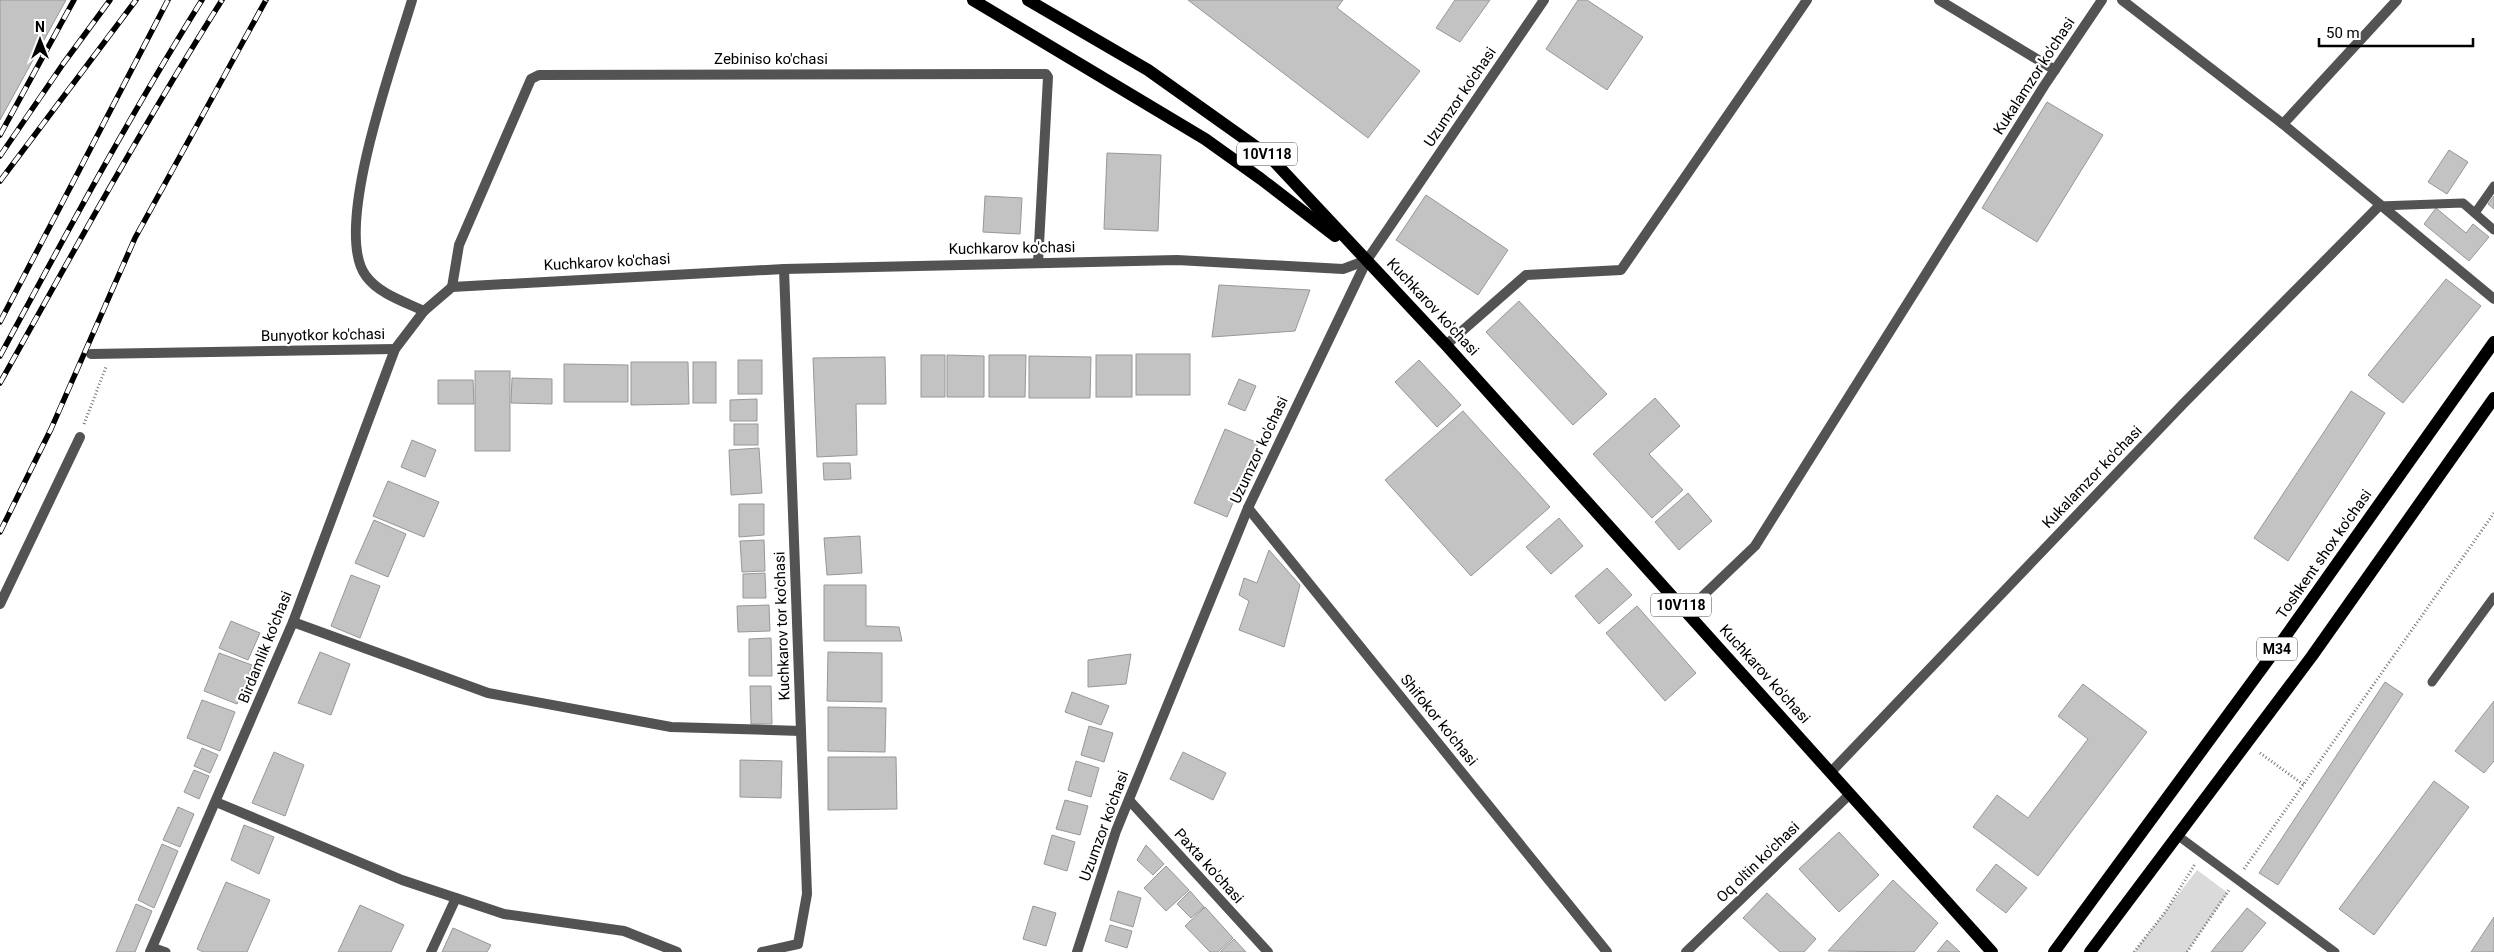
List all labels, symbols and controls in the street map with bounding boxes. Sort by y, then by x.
street label: Kukalamzor ko'chasi [1989,14,2079,138]
north arrow [15,15,65,65]
scale bar [2319,15,2473,47]
text: N [35,19,45,35]
text: 50 m [2326,24,2360,42]
street label: Uzumzor ko'chasi [1420,44,1500,150]
street label: Zebiniso ko'chasi [714,50,828,68]
road number: 10V118 [1237,142,1297,166]
street label: Kuchkarov ko'chasi [948,238,1076,258]
street label: Kuchkarov ko'chasi [543,250,671,274]
street label: Kuchkarov ko'chasi [1383,255,1483,359]
street label: Bunyotkor ko'chasi [261,325,385,345]
street label: Uzumzor ko'chasi [1226,393,1292,507]
street label: Kukalamzor ko'chasi [2038,422,2146,532]
street label: Toshkent shox ko'chasi [2273,486,2375,622]
street label: Kuchkarov tor ko'chasi [770,551,794,701]
street label: Birdamlik ko'chasi [234,588,296,706]
road number: 10V118 [1651,594,1711,616]
street label: Kuchkarov ko'chasi [1716,621,1814,727]
road number: M34 [2257,638,2297,661]
street label: Shifokor ko'chasi [1397,671,1481,769]
street label: Uzumzor ko'chasi [1076,768,1132,884]
street label: Oq oltin ko'chasi [1713,818,1803,906]
street label: Paxta ko'chasi [1171,825,1247,907]

